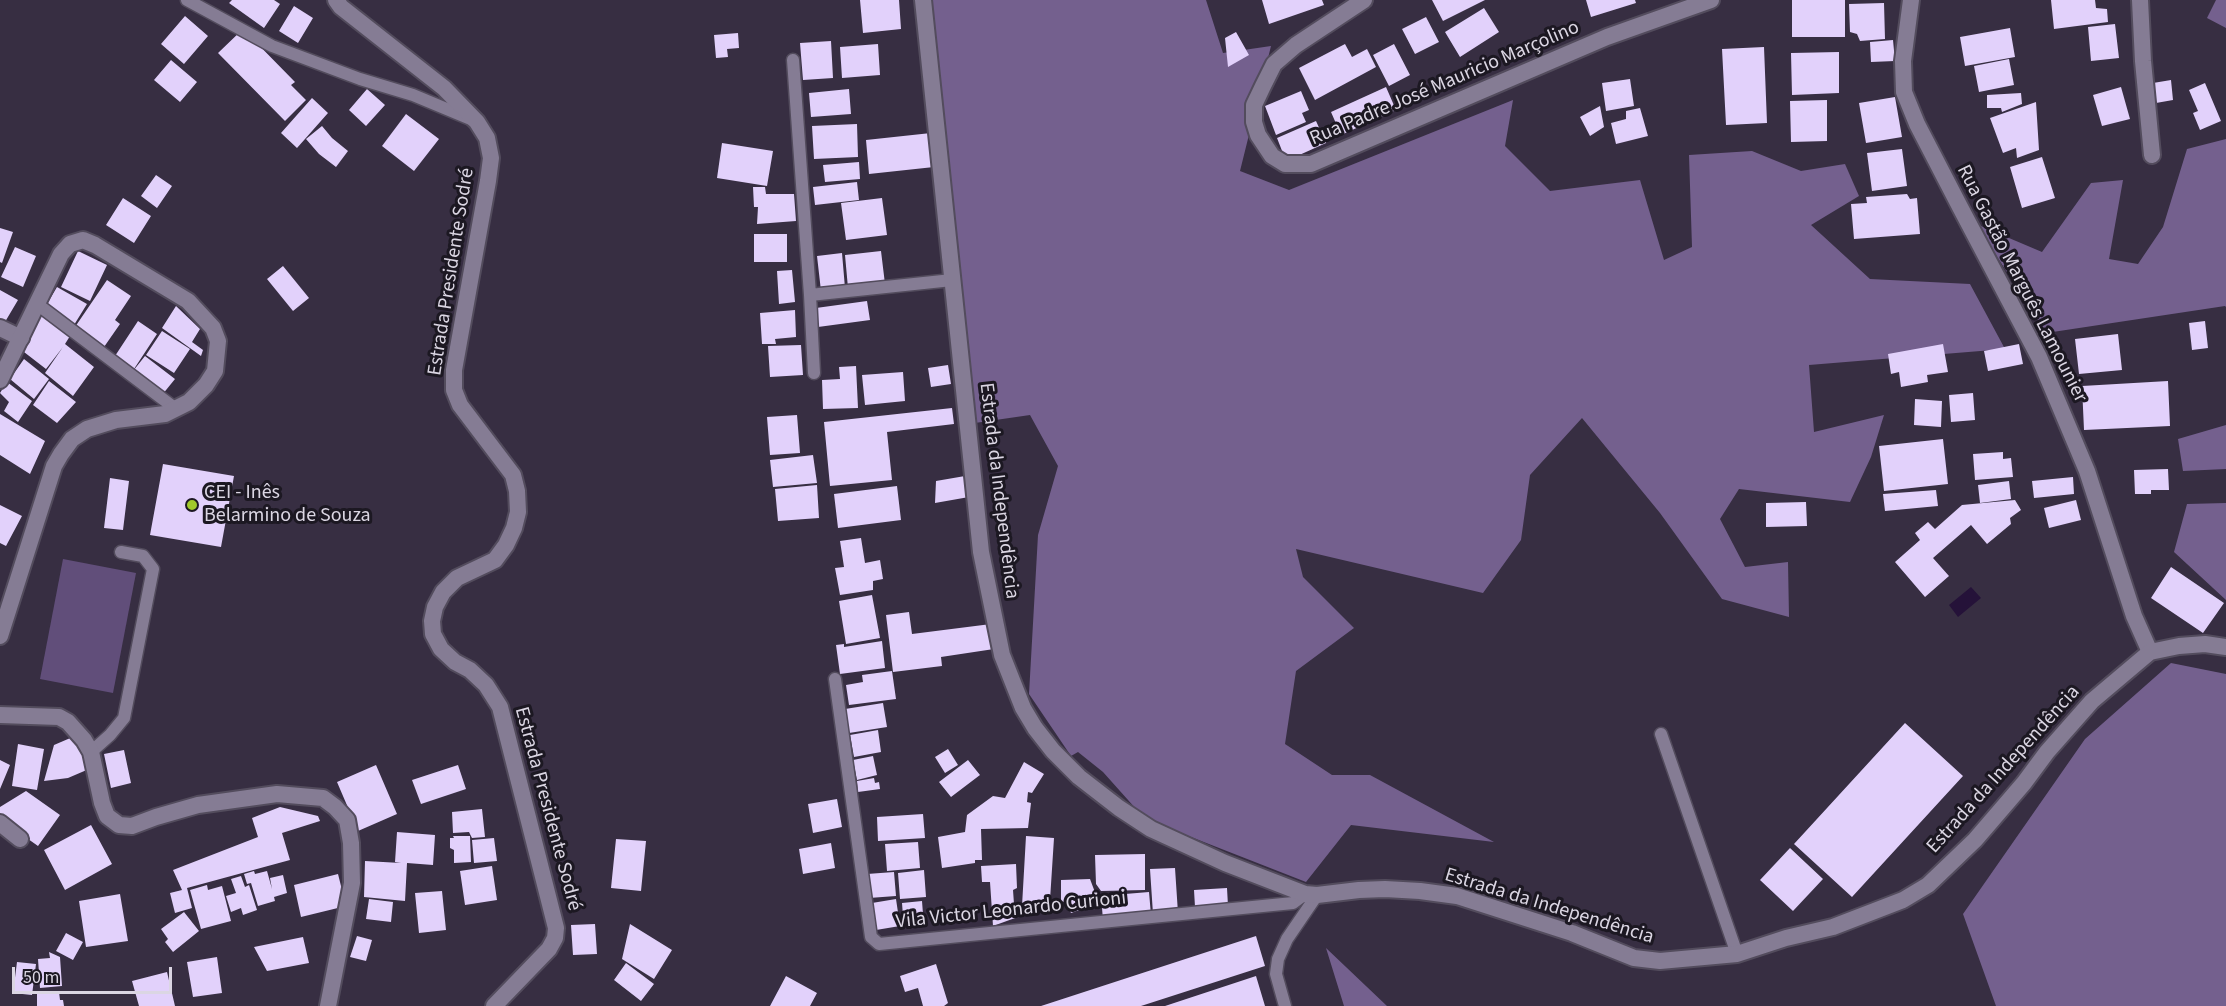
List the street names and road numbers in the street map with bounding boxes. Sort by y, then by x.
street label: Rua Padre José Mauricio Marçolino [1307,16,1583,152]
street label: Rua Gastão Marguês Lamounier [1951,161,2091,407]
street label: Estrada Presidente Sodré [424,166,480,378]
street label: Estrada da Independência [973,382,1023,600]
street label: Estrada da Independência [1922,681,2086,859]
street label: Estrada Presidente Sodré [508,705,586,913]
street label: Estrada da Independência [1442,864,1656,950]
street label: Vila Victor Leonardo Curioni [895,887,1127,935]

